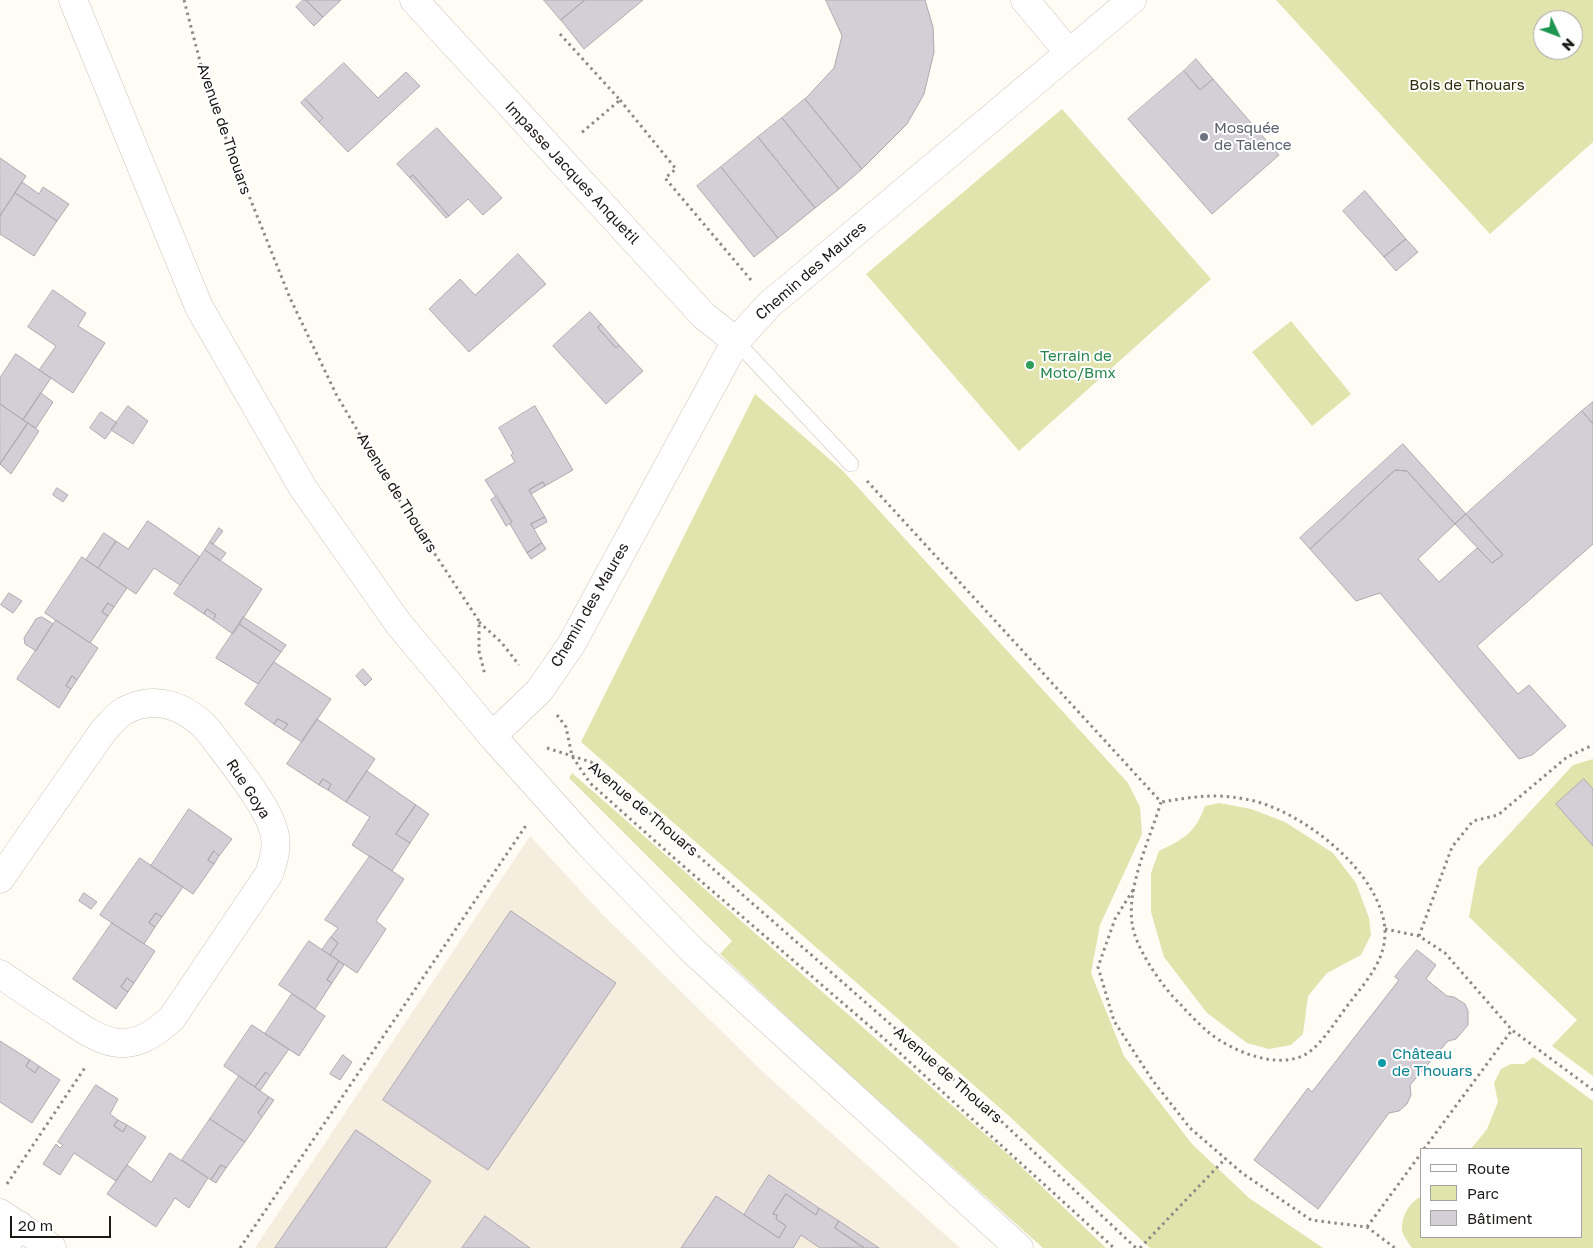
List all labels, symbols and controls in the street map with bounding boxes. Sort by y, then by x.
north arrow [1533,10,1583,60]
text: N [1559,35,1578,55]
street label: Avenue de Thouars [193,61,255,197]
park label: Bois de Thouars [1409,76,1525,94]
street label: Impasse Jacques Anquetil [501,98,643,248]
place label: Mosquée de Talence [1214,119,1292,154]
marker: Mosquée de Talence [1198,131,1210,143]
street label: Chemin des Maures [752,218,870,324]
place label: Terrain de Moto/Bmx [1040,347,1116,382]
marker: Terrain de Moto/Bmx [1024,359,1036,371]
street label: Avenue de Thouars [353,430,441,556]
street label: Chemin des Maures [547,540,633,670]
street label: Rue Goya [222,756,274,822]
street label: Avenue de Thouars [585,758,701,860]
street label: Avenue de Thouars [890,1023,1006,1127]
place label: Château de Thouars [1392,1045,1473,1080]
marker: Château de Thouars [1376,1057,1388,1069]
legend [1420,1148,1583,1238]
text: Route [1467,1159,1510,1177]
text: Parc [1467,1184,1499,1202]
scale bar [12,1206,114,1238]
text: Bâtiment [1467,1209,1532,1227]
text: 20 m [18,1216,53,1234]

